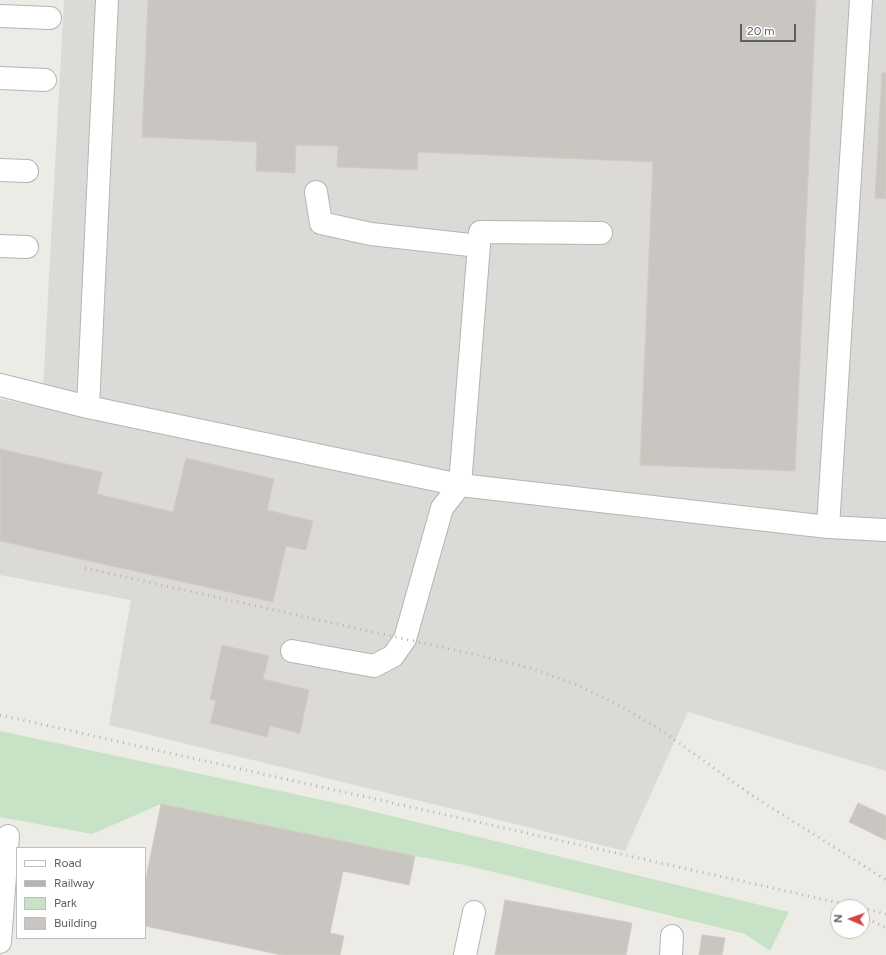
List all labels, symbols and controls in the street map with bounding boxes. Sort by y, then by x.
scale bar [742,16,798,42]
text: 20 m [747,24,775,38]
legend [16,847,146,939]
text: Road [54,856,82,870]
text: Railway [54,876,95,890]
text: Park [54,896,77,910]
north arrow [830,899,870,939]
text: N [832,914,845,923]
text: Building [54,916,97,930]

